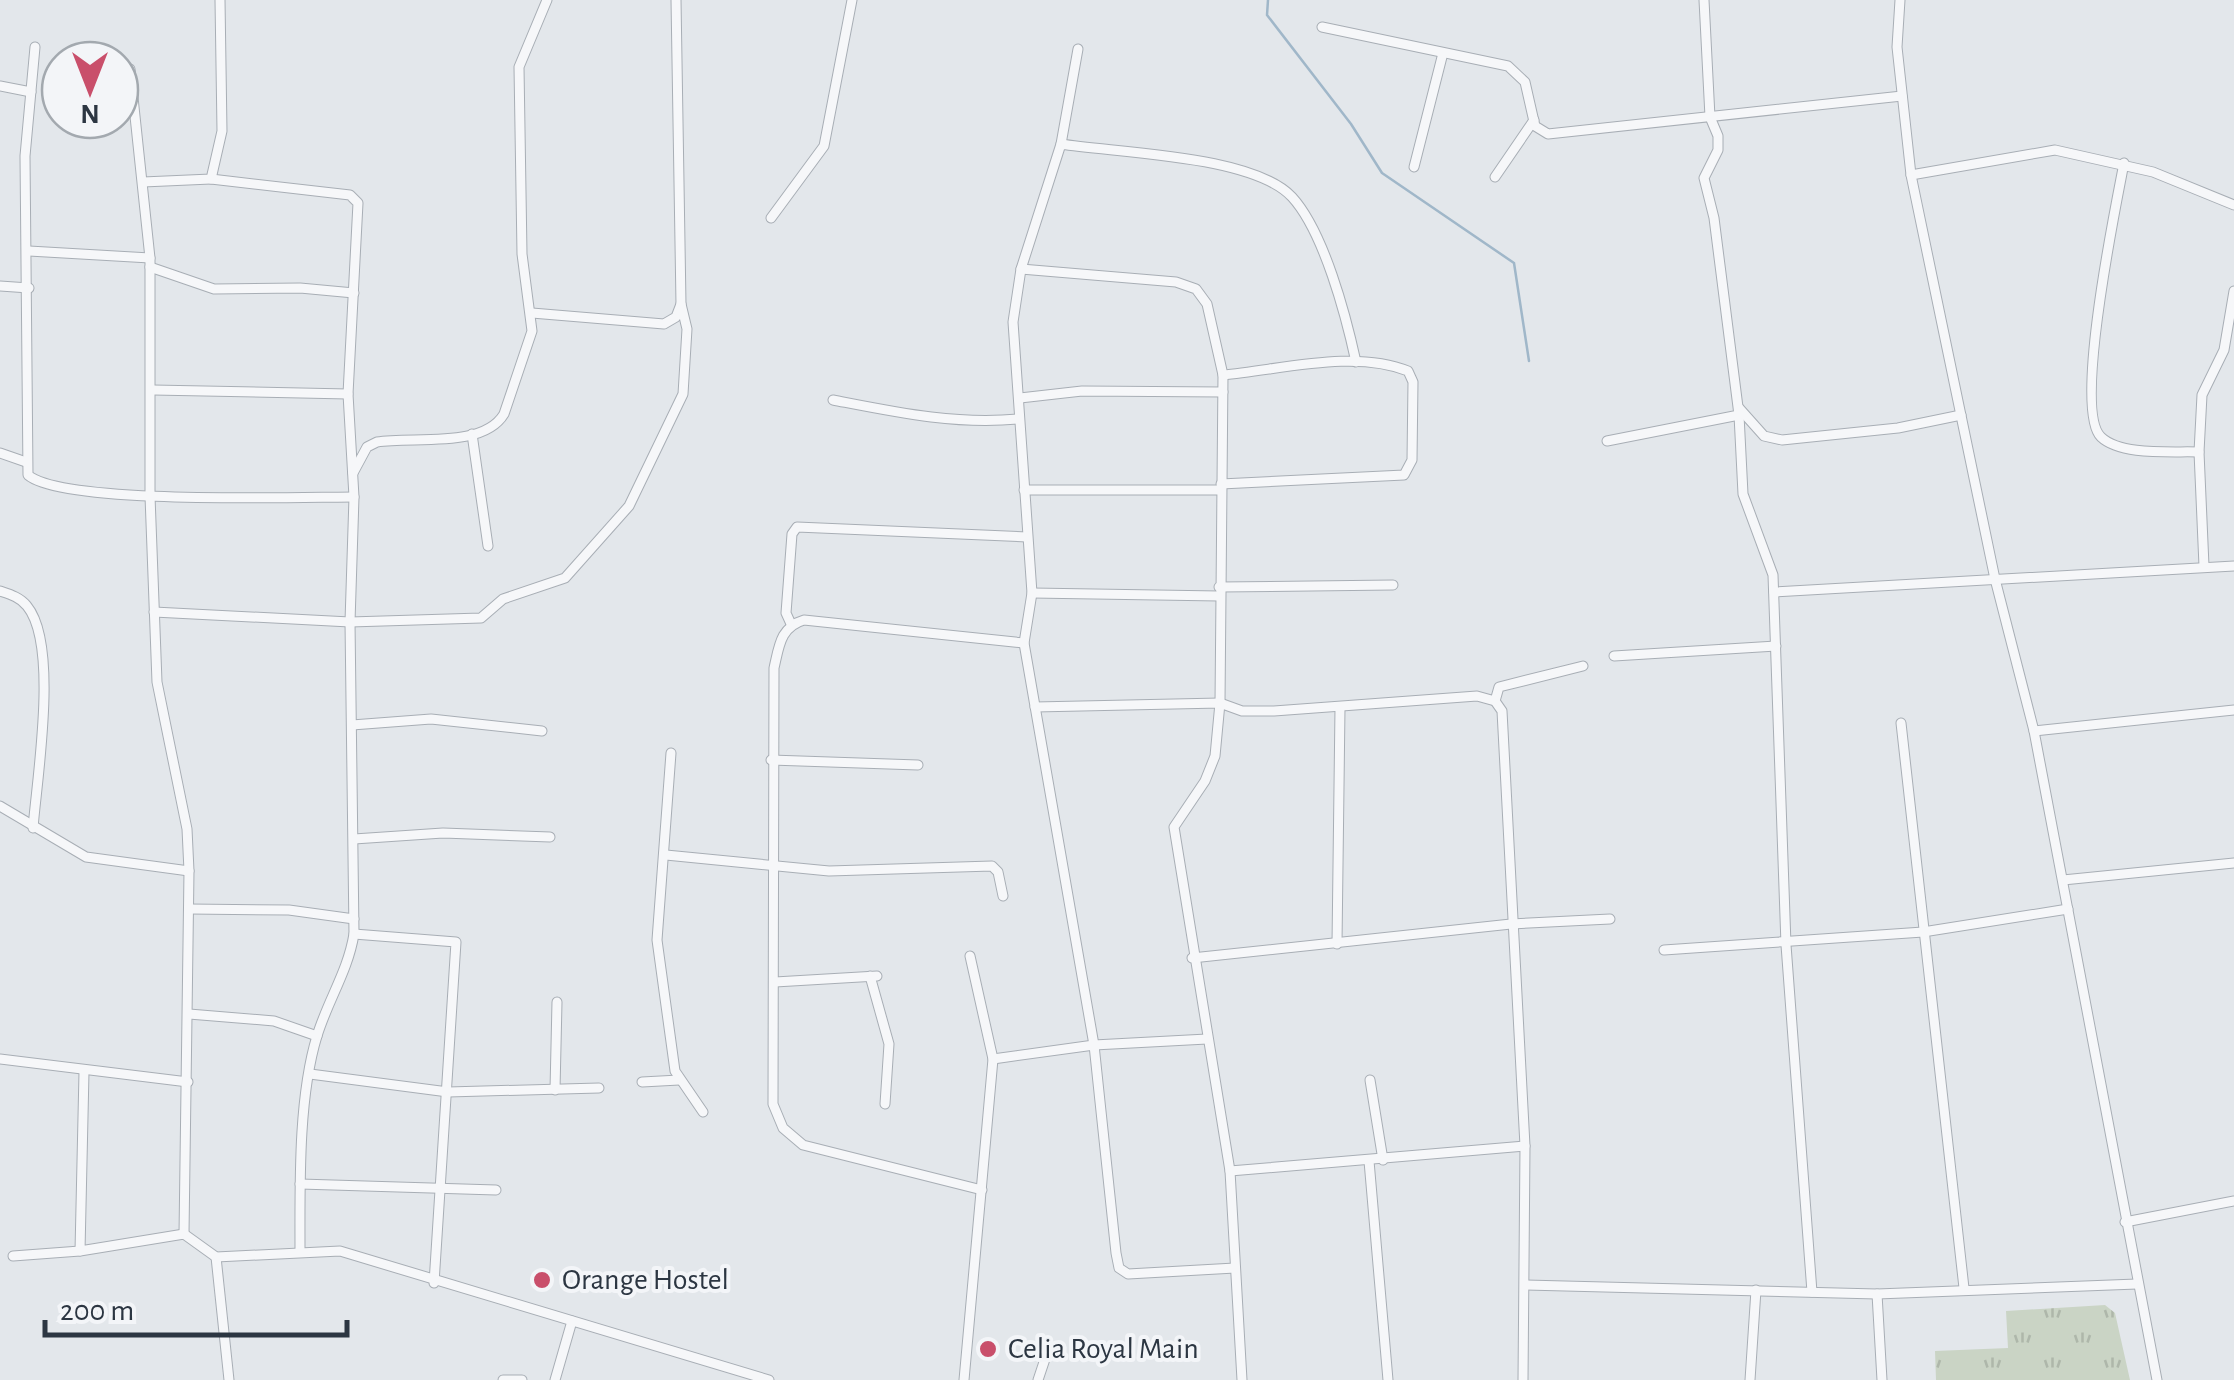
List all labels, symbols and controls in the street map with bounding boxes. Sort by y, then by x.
north arrow [40,40,140,140]
text: N [80,99,100,127]
place label: Orange Hostel [562,1265,729,1295]
marker: Orange Hostel [531,1269,553,1291]
scale bar [45,1275,348,1337]
text: 200 m [60,1296,134,1326]
place label: Celia Royal Main [1008,1334,1199,1364]
marker: Celia Royal Main [977,1338,999,1360]

